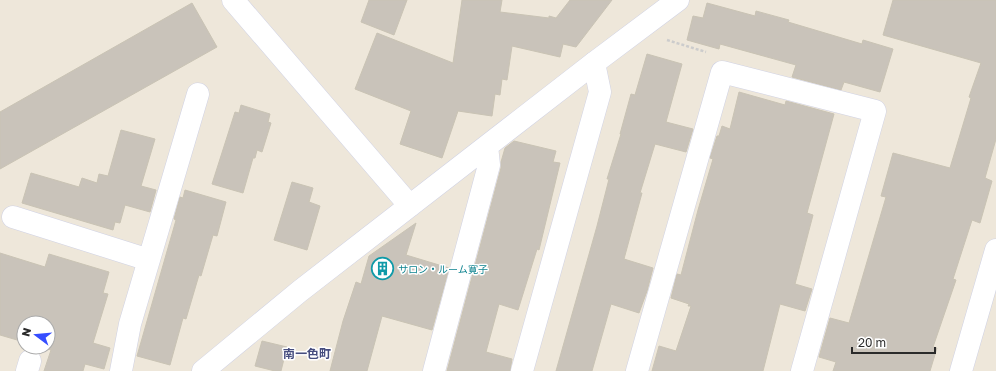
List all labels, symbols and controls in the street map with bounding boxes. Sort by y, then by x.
building icon: サロン・ルーム寛子 [370,256,396,282]
place label: サロン・ルーム寛子 [398,263,488,275]
north arrow [16,315,56,355]
text: N [19,326,33,338]
scale bar [852,329,935,355]
text: 20 m [858,335,886,350]
district label: 南一色町 [283,346,331,361]

